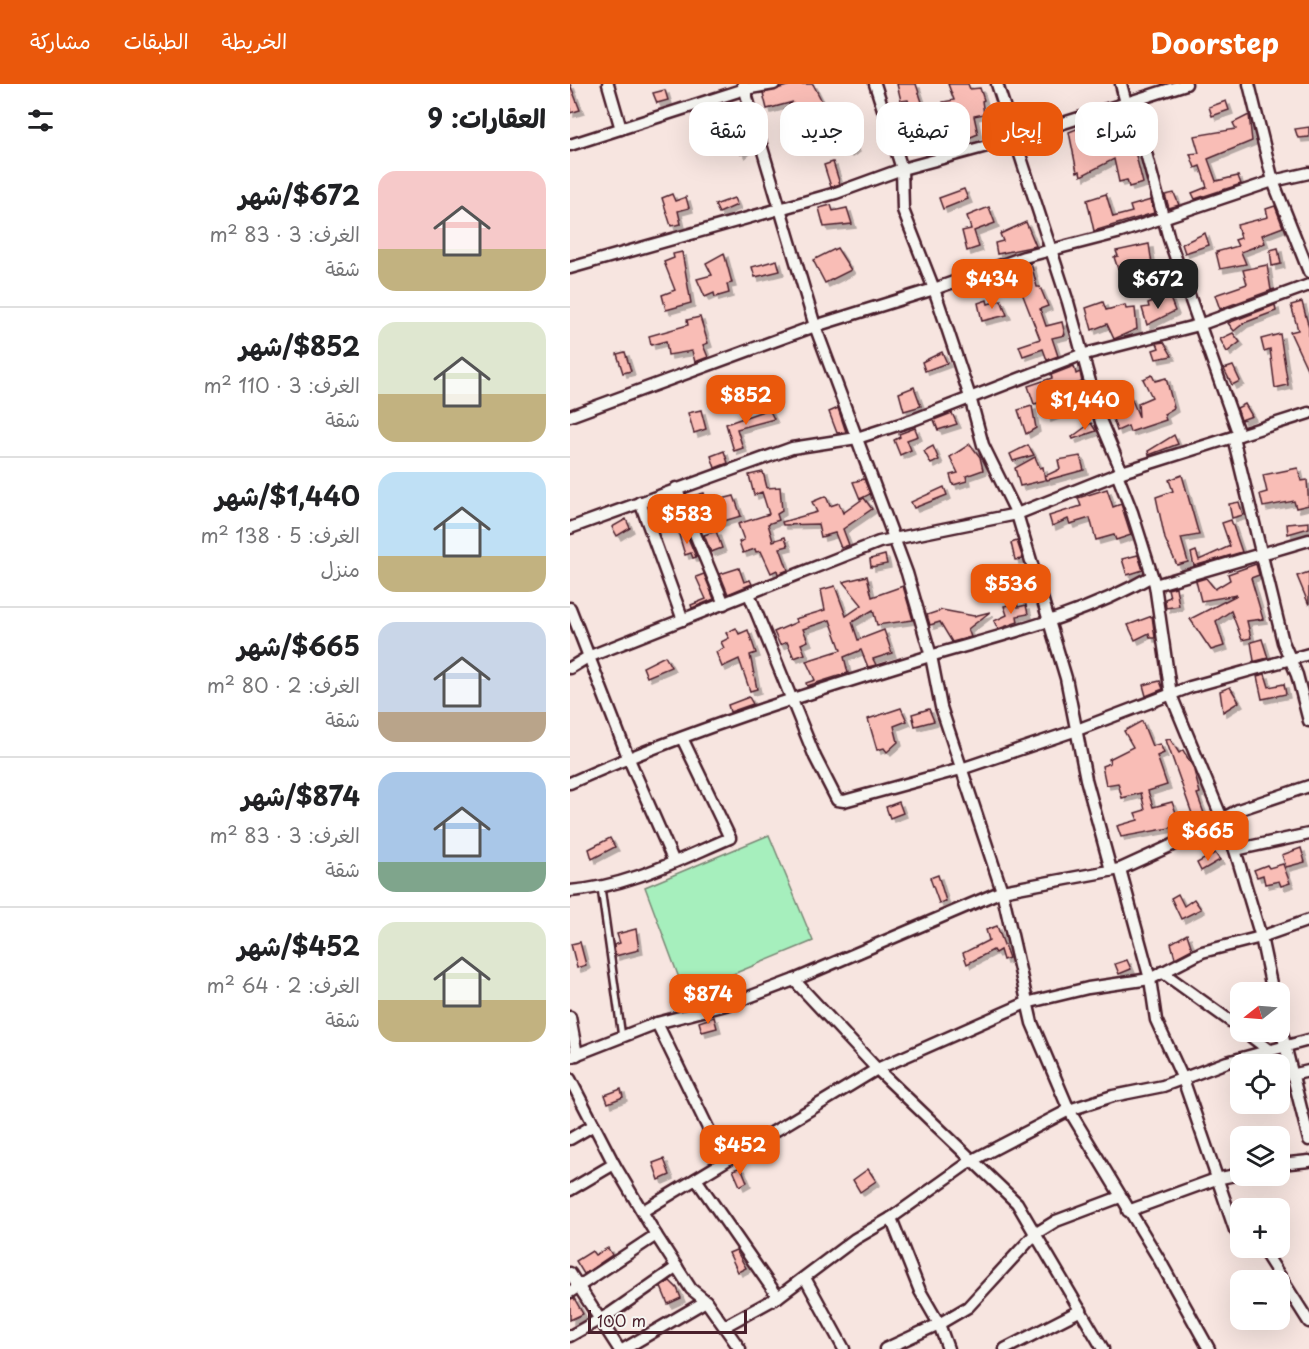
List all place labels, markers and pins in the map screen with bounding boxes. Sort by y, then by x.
pin: $434 [956,259,1028,310]
pin: $672 [1122,259,1194,310]
pin: $852 [710,375,782,426]
pin: $1,440 [1036,380,1134,431]
pin: $583 [651,494,723,545]
pin: $536 [975,564,1047,615]
pin: $665 [1172,811,1244,862]
pin: $874 [672,974,744,1025]
pin: $452 [704,1125,776,1176]

